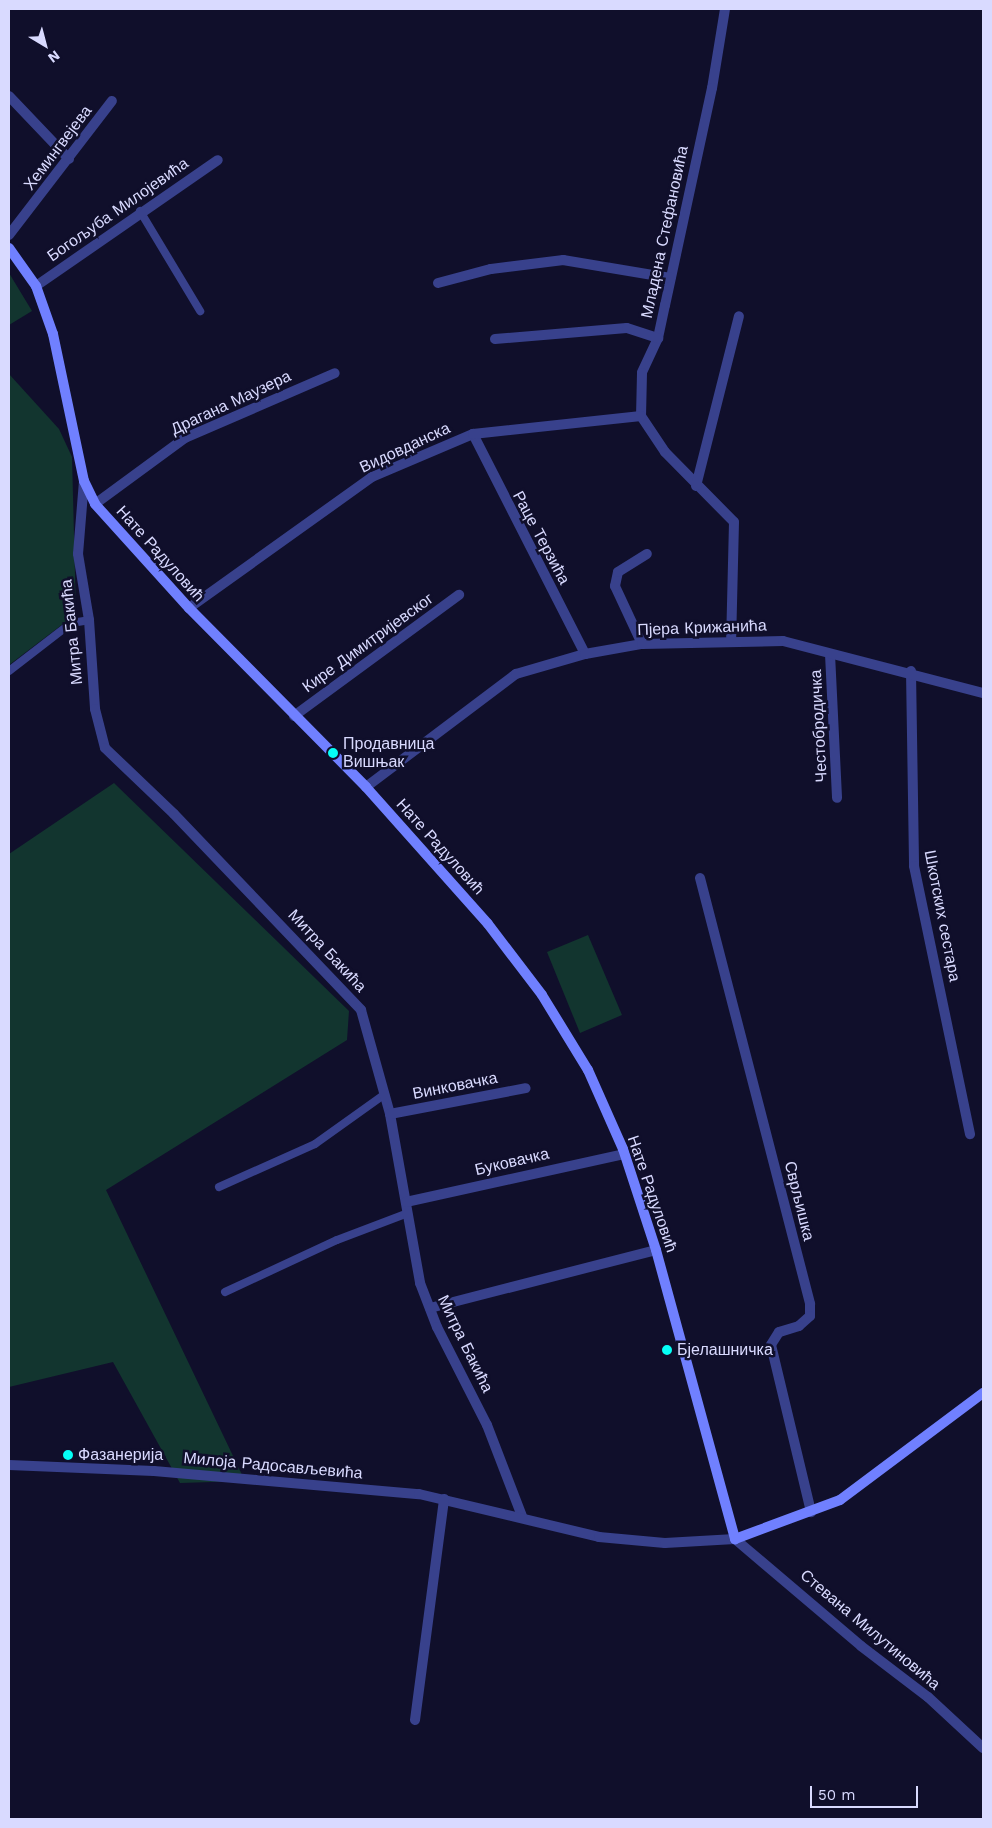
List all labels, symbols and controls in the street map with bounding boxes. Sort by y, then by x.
north arrow [20,20,70,70]
text: N [45,47,63,66]
street label: Хемингвејева [20,102,96,194]
street label: Младена Стефановића [637,144,693,320]
street label: Богољуба Милојевића [44,154,192,266]
street label: Драгана Маузера [168,367,294,439]
street label: Видовданска [357,419,453,477]
street label: Раце Терзића [508,488,574,588]
street label: Нате Радуловић [112,502,208,606]
street label: Митра Бакића [57,578,87,686]
street label: Кире Димитријевског [299,589,437,697]
street label: Пјера Крижанића [637,616,767,640]
street label: Честобродичка [806,669,832,783]
place label: Продавница Вишњак [343,734,435,772]
marker: Продавница Вишњак [327,747,339,759]
street label: Нате Радуловић [392,795,488,899]
street label: Шкотских сестара [920,849,964,983]
street label: Митра Бакића [284,906,370,996]
street label: Винковачка [411,1068,499,1104]
street label: Нате Радуловић [623,1133,681,1255]
street label: Буковачка [473,1144,551,1180]
street label: Сврљишка [780,1159,818,1243]
street label: Митра Бакића [433,1292,497,1396]
place label: Бјелашничка [677,1340,773,1360]
marker: Бјелашничка [661,1344,673,1356]
place label: Фазанерија [78,1445,163,1465]
marker: Фазанерија [62,1449,74,1461]
street label: Милоја Радосављевића [183,1449,363,1483]
street label: Стевана Милутиновића [796,1566,944,1694]
scale bar [812,1776,920,1808]
text: 50 m [818,1786,855,1804]

